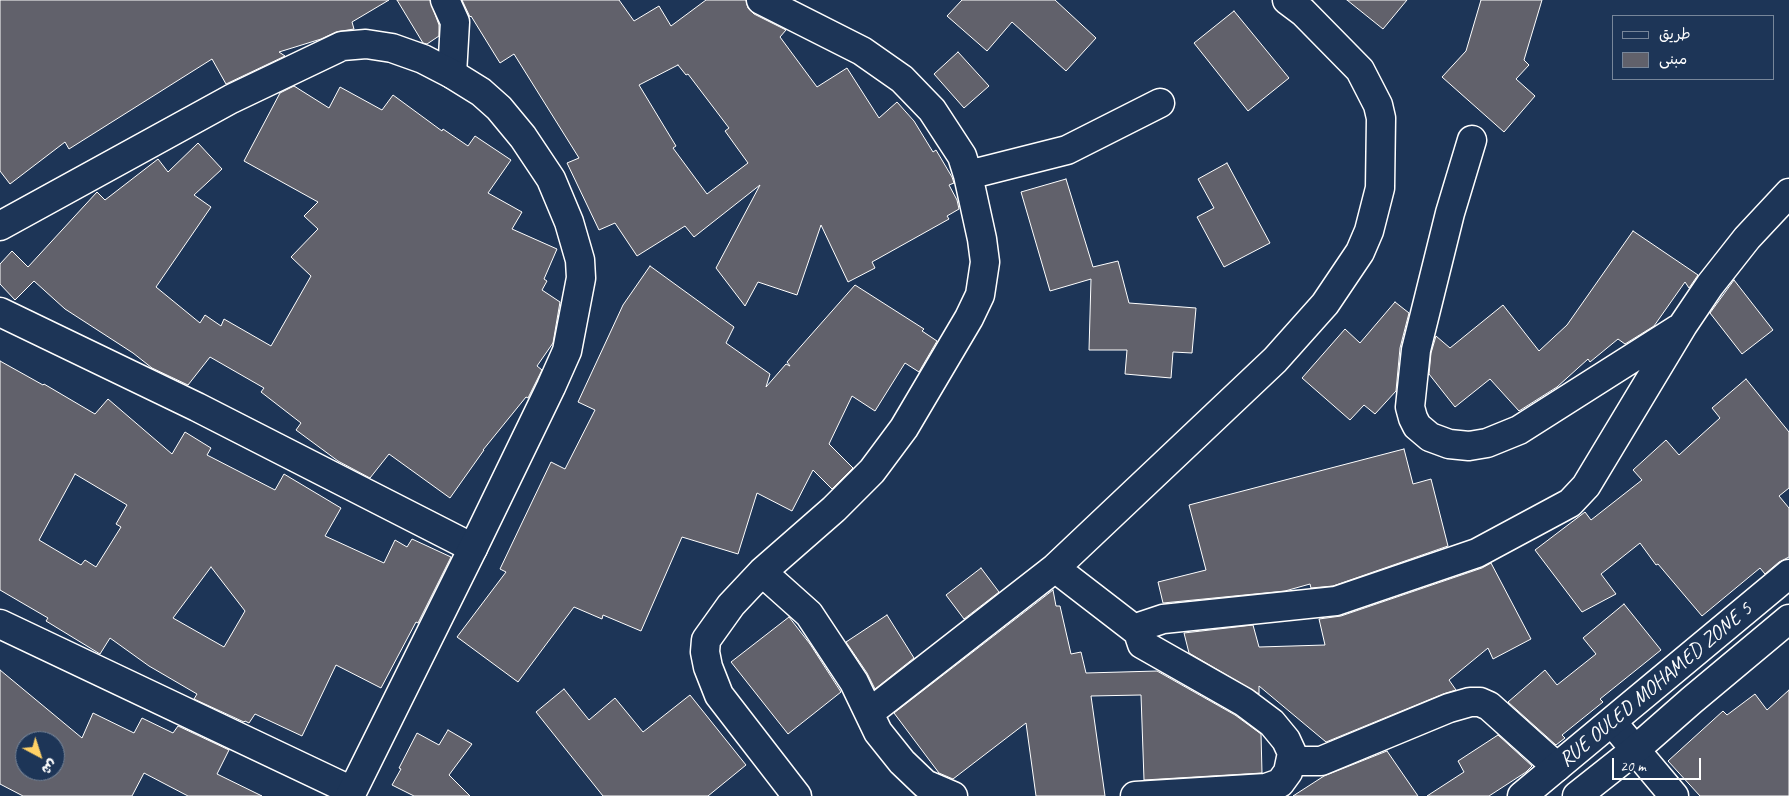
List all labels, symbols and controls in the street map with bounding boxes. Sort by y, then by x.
legend [1612,15,1774,80]
text: طريق [1659,25,1691,44]
text: مبنى [1659,50,1687,69]
street label: RUE OULED MOHAMED ZONE 5 [1554,597,1758,773]
north arrow [15,731,65,781]
scale bar [1614,748,1703,780]
text: ش [38,756,61,779]
text: 20 m [1620,757,1646,776]

